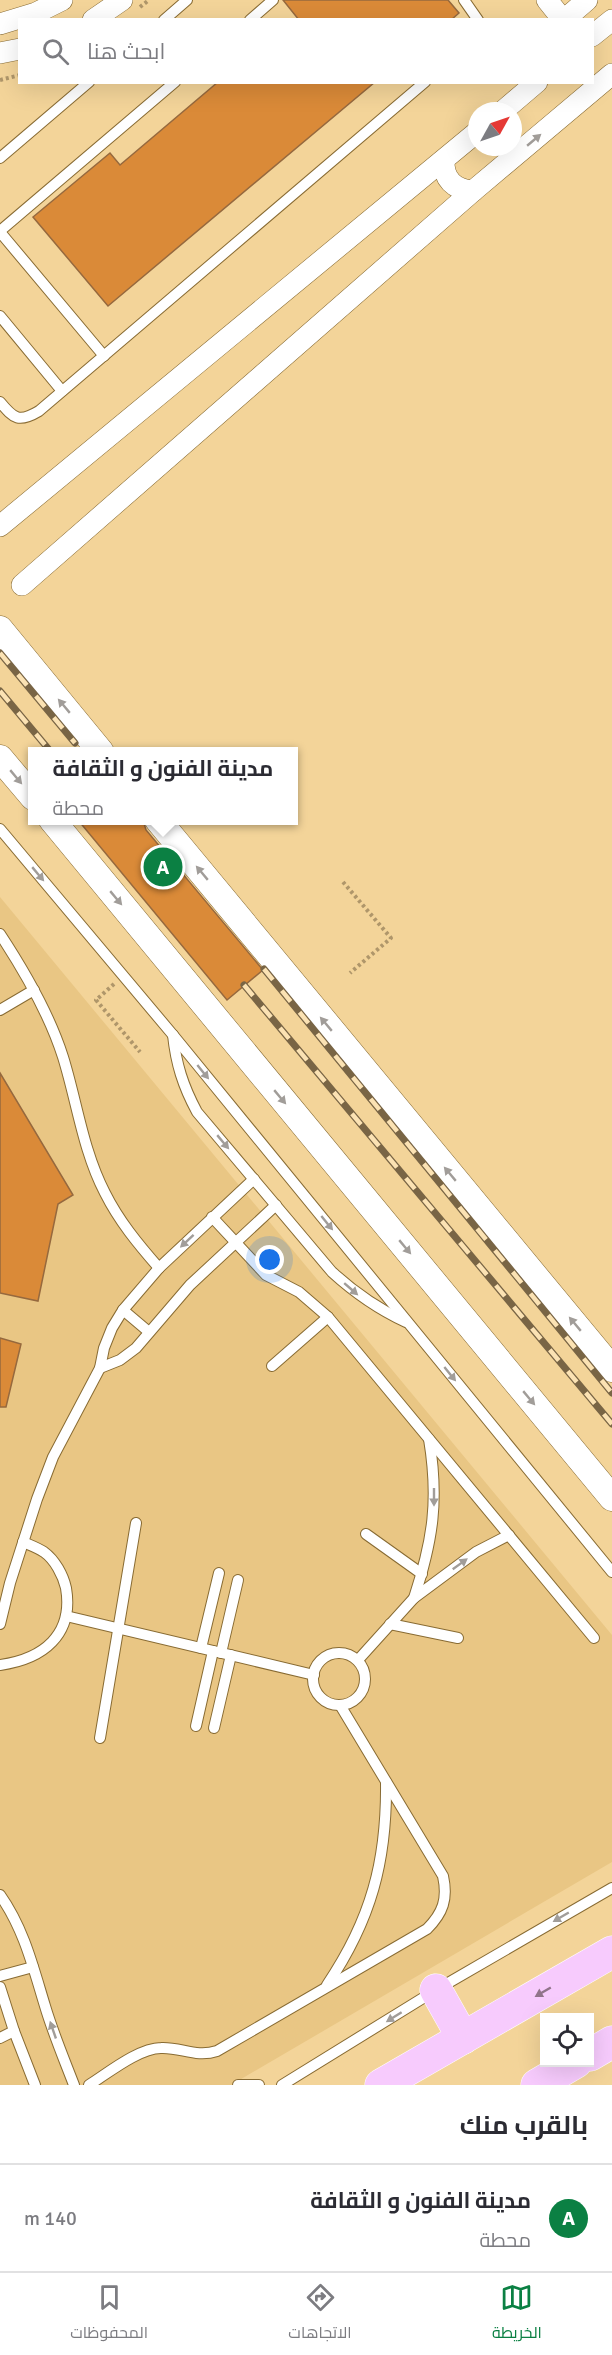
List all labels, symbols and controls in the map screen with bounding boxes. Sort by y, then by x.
search box [18,18,594,84]
icon: search [39,35,72,68]
text: ابحث هنا [87,38,165,65]
north arrow [468,102,522,156]
one-way arrow [526,134,541,147]
one-way arrow [58,699,71,714]
popup [28,747,298,825]
text: مدينة الفنون و الثقافة [53,755,273,782]
one-way arrow [10,769,23,785]
text: محطة [53,796,104,821]
pin: A [144,844,182,890]
one-way arrow [31,866,44,882]
one-way arrow [196,866,209,881]
one-way arrow [109,890,122,905]
one-way arrow [320,1016,333,1031]
one-way arrow [197,1064,210,1080]
one-way arrow [274,1089,287,1105]
one-way arrow [216,1134,229,1149]
one-way arrow [444,1166,457,1182]
one-way arrow [320,1215,333,1231]
one-way arrow [181,1233,195,1247]
one-way arrow [398,1239,411,1255]
your location [255,1245,284,1274]
one-way arrow [343,1282,358,1295]
one-way arrow [568,1316,581,1332]
one-way arrow [443,1366,456,1381]
one-way arrow [522,1390,534,1405]
one-way arrow [429,1488,439,1507]
one-way arrow [451,1558,467,1570]
one-way arrow [553,1912,570,1922]
one-way arrow [535,1986,551,1997]
one-way arrow [386,2011,402,2022]
map controls [540,2013,594,2067]
button: locate [540,2013,594,2067]
one-way arrow [48,2021,58,2039]
text: بالقرب منك [460,2110,588,2142]
text: مدينة الفنون و الثقافة [310,2187,531,2214]
text: 140 m [24,2206,77,2231]
text: A [562,2206,575,2231]
text: محطة [480,2228,531,2253]
tab: المحفوظات [70,2281,148,2347]
tab: الاتجاهات [288,2281,352,2347]
tab: الخريطة [492,2281,542,2347]

